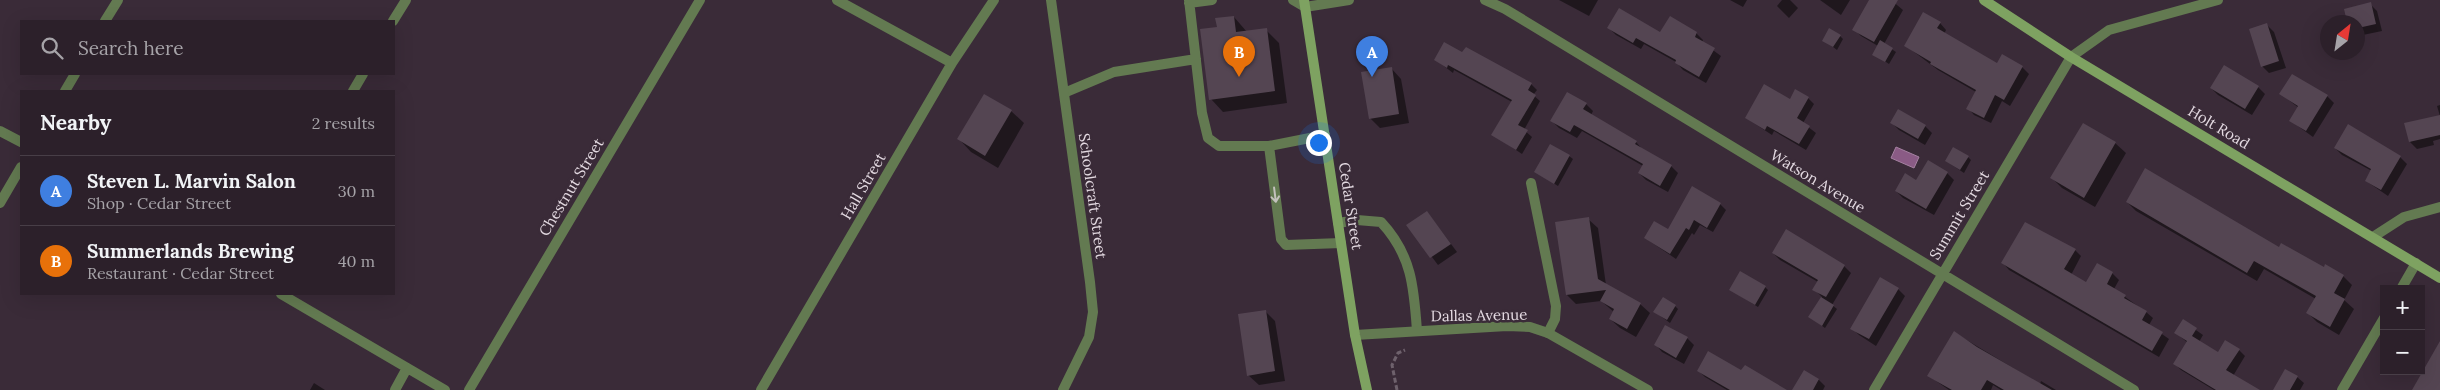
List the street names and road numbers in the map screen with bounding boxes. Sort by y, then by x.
street label: Holt Road [2185,101,2253,153]
street label: Schoolcraft Street [1075,132,1111,260]
street label: Chestnut Street [534,135,608,239]
street label: Watson Avenue [1767,145,1869,217]
street label: Hall Street [836,149,890,223]
street label: Cedar Street [1335,161,1367,251]
street label: Summit Street [1925,167,1993,263]
street label: Dallas Avenue [1431,305,1527,325]

